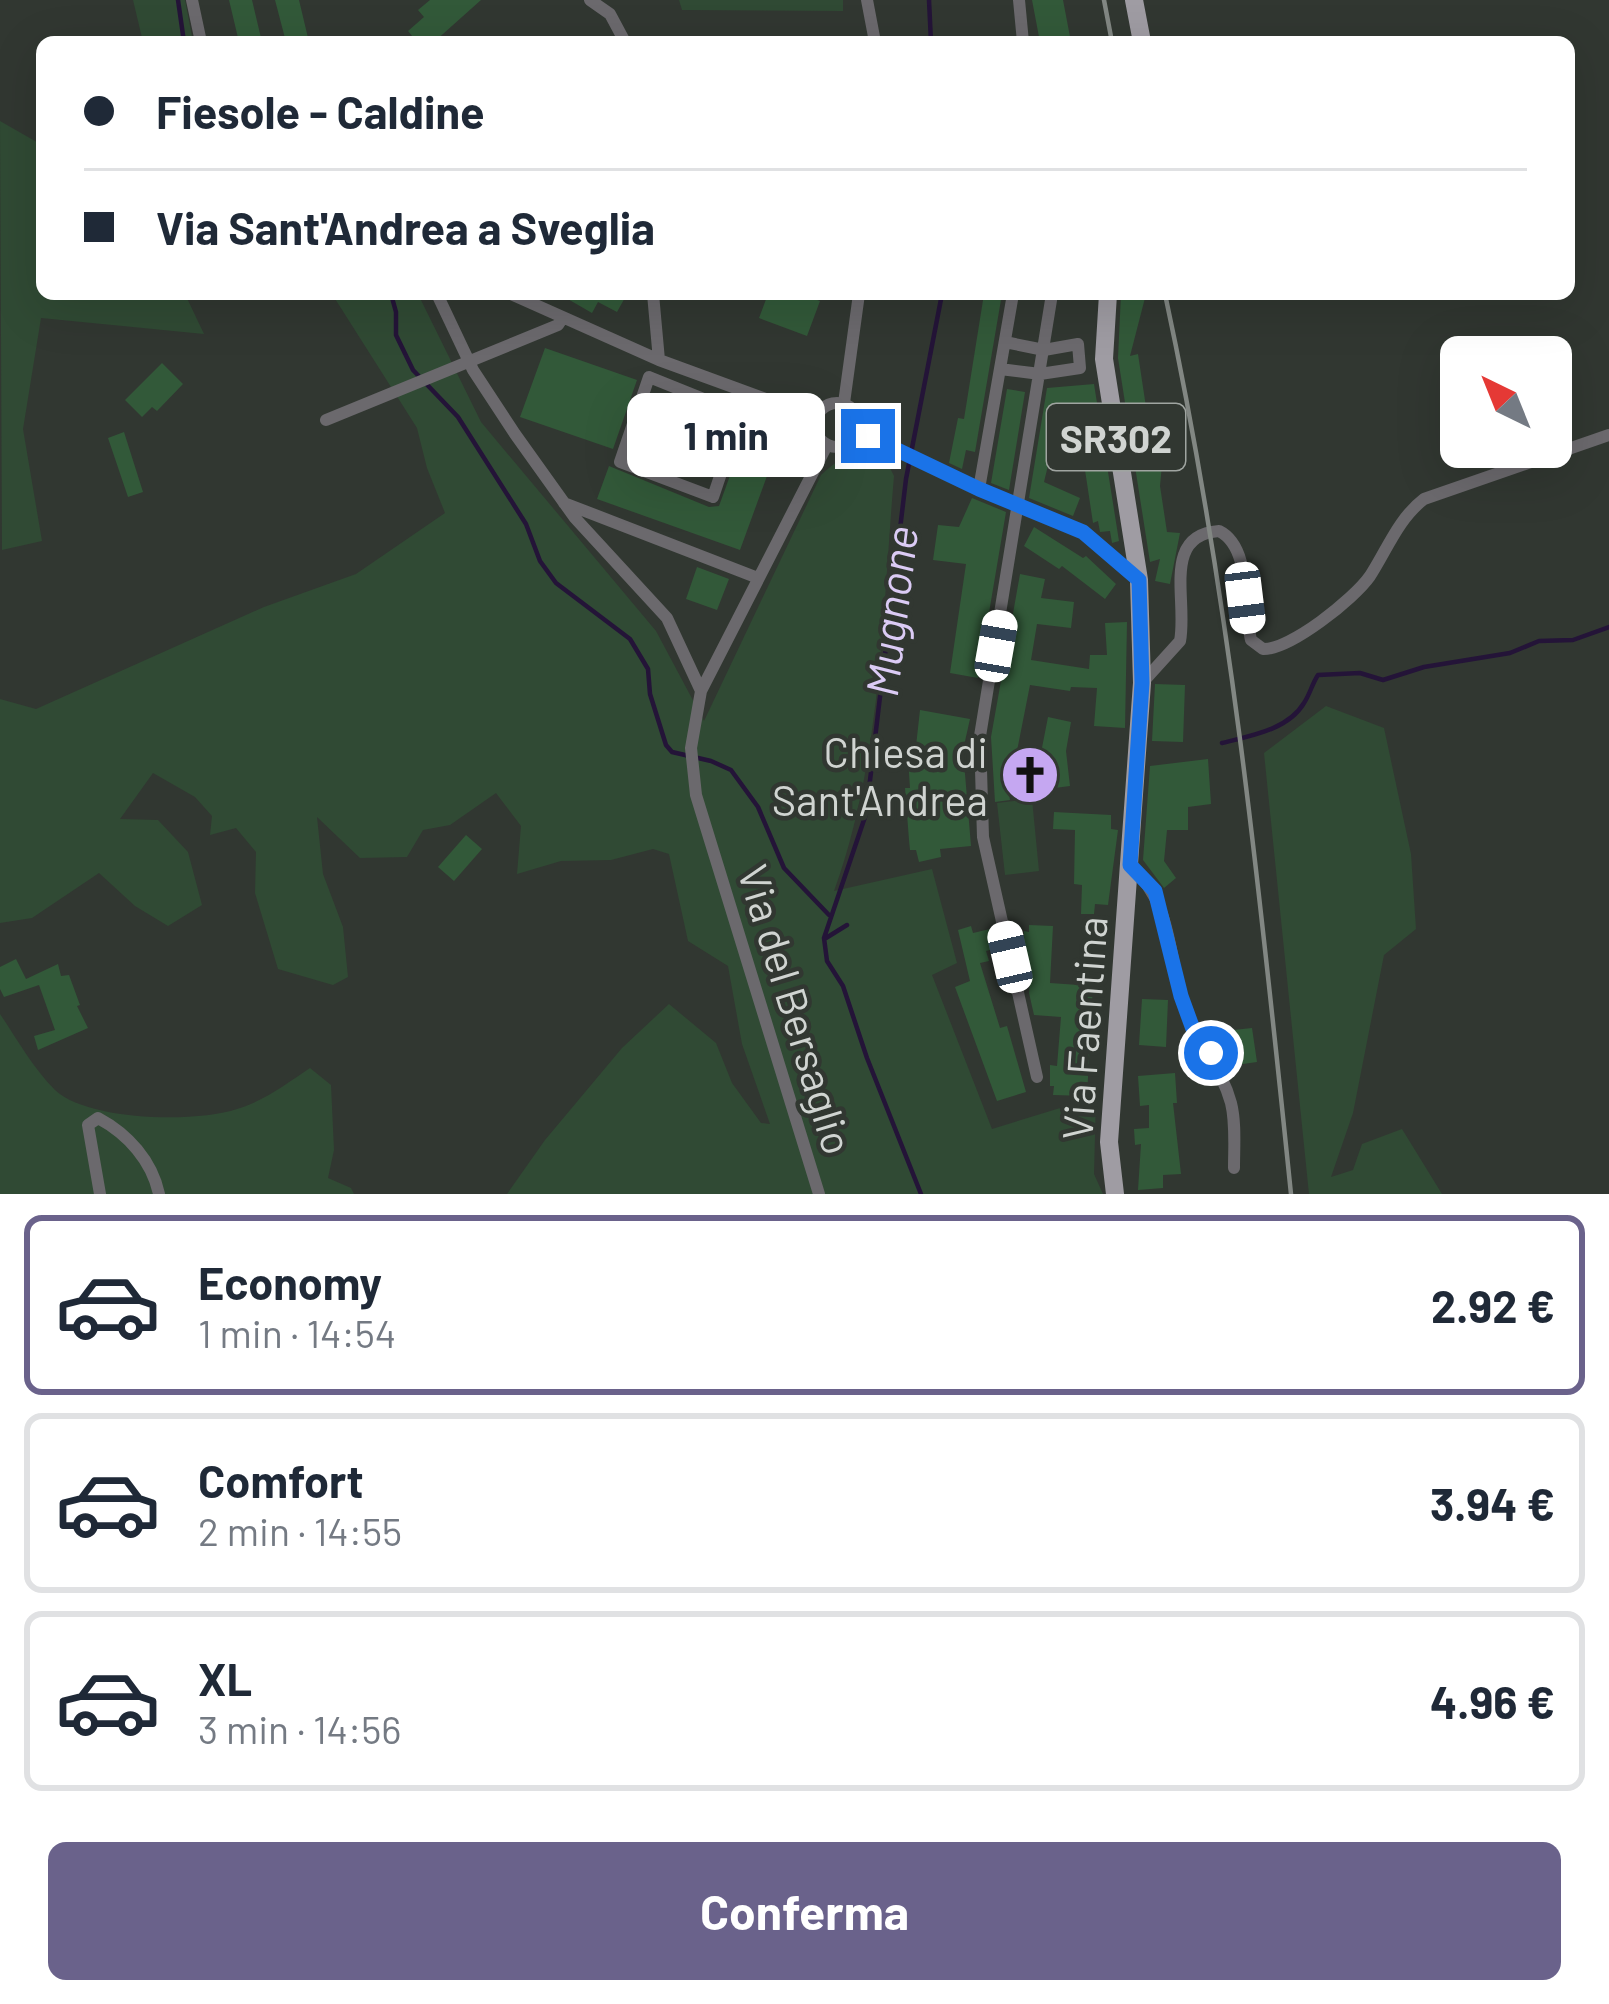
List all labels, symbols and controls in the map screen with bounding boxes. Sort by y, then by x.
text: Fiesole - Caldine [156,84,485,138]
text: Via Sant'Andrea a Sveglia [156,200,655,254]
north arrow [1440,336,1572,468]
map controls [1440,336,1572,468]
callout: 1 min [628,394,826,478]
road number: SR302 [1047,404,1185,470]
route end [841,409,895,463]
text: 1 min [683,411,769,458]
water label: Mugnone [853,523,927,699]
car [1223,560,1267,636]
car [972,607,1020,685]
place label: Chiesa di Sant'Andrea [772,726,988,824]
church icon: Chiesa di Sant'Andrea [999,744,1061,806]
street label: Via del Bersaglio [728,858,865,1160]
street label: Via Faentina [1050,914,1116,1142]
car [984,918,1036,996]
route start [1184,1026,1238,1080]
icon: car [54,1251,162,1359]
text: Economy [198,1255,382,1309]
text: 2.92 € [1431,1278,1555,1332]
text: 1 min · 14:54 [198,1309,396,1356]
icon: car [54,1449,162,1557]
text: Comfort [198,1453,364,1507]
text: 3.94 € [1430,1476,1555,1530]
text: 2 min · 14:55 [198,1507,402,1554]
icon: car [54,1647,162,1755]
text: XL [198,1651,252,1705]
text: 4.96 € [1430,1674,1555,1728]
text: 3 min · 14:56 [198,1705,401,1752]
button: Conferma [48,1842,1561,1980]

